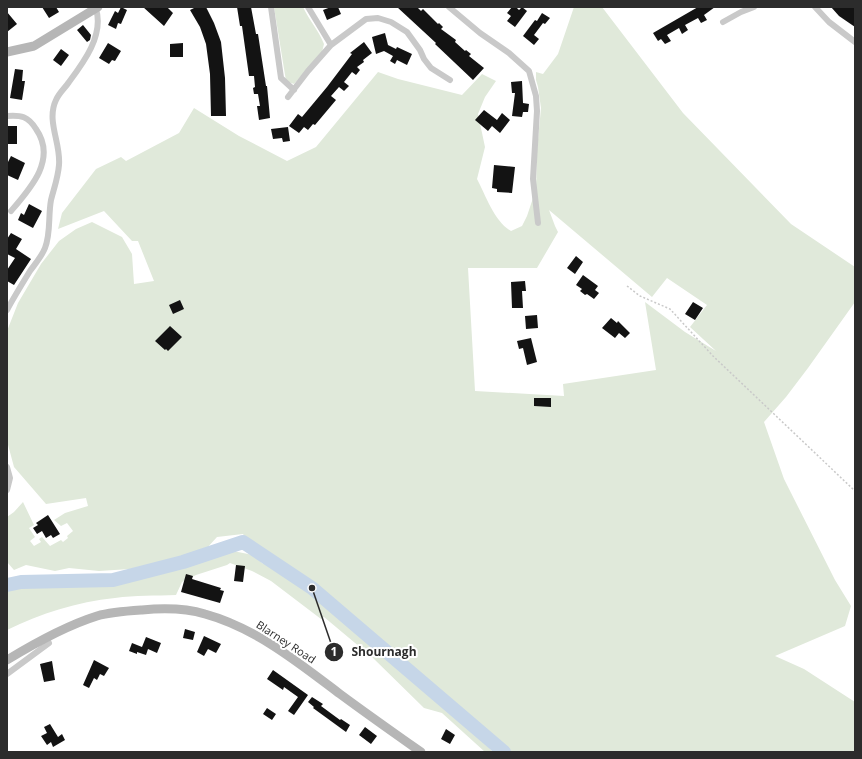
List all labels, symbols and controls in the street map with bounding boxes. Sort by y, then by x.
street label: Blarney Road [254,617,319,666]
callout: Shournagh [324,640,425,664]
text: 1 [331,643,337,660]
text: Shournagh [351,643,417,660]

